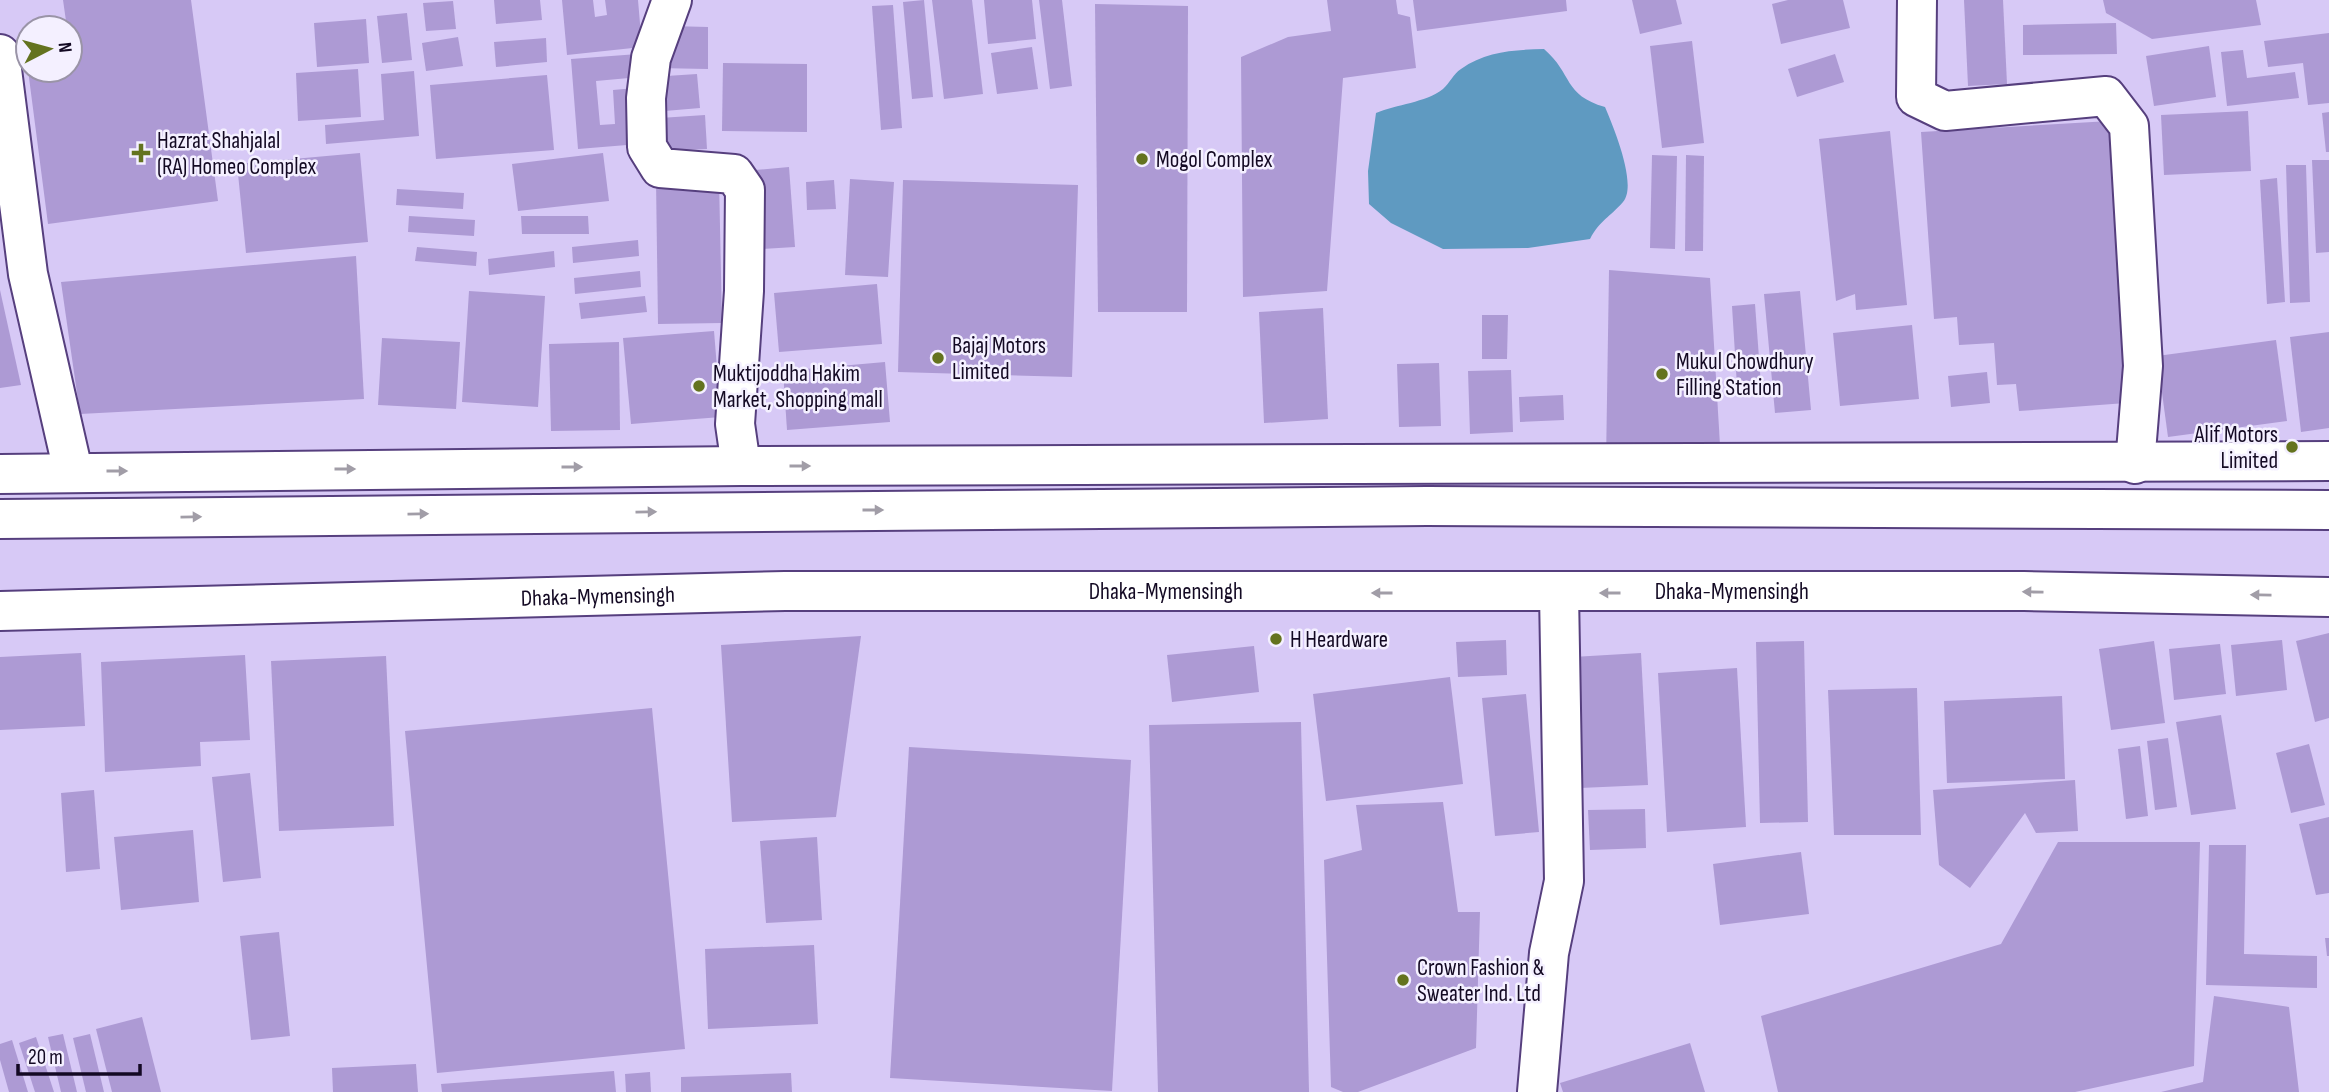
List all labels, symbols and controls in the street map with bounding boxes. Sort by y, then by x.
north arrow [14,14,84,84]
text: N [52,41,76,54]
place label: Hazrat Shahjalal (RA) Homeo Complex [157,127,316,181]
marker: Hazrat Shahjalal (RA) Homeo Complex [131,143,151,163]
place label: Mogol Complex [1156,146,1273,174]
marker: Mogol Complex [1134,151,1150,167]
place label: Bajaj Motors Limited [952,332,1046,386]
place label: Mukul Chowdhury Filling Station [1676,348,1814,402]
marker: Bajaj Motors Limited [930,350,946,366]
place label: Muktijoddha Hakim Market, Shopping mall [713,360,883,414]
marker: Mukul Chowdhury Filling Station [1654,366,1670,382]
marker: Muktijoddha Hakim Market, Shopping mall [691,378,707,394]
place label: Alif Motors Limited [2193,421,2278,475]
marker: Alif Motors Limited [2284,439,2300,455]
one-way arrow [789,460,811,472]
one-way arrow [561,461,583,473]
one-way arrow [334,463,356,475]
one-way arrow [106,465,128,477]
one-way arrow [862,504,884,516]
one-way arrow [635,506,657,518]
one-way arrow [407,508,429,520]
one-way arrow [180,511,202,522]
street label: Dhaka-Mymensingh [1089,578,1243,606]
street label: Dhaka-Mymensingh [1655,578,1809,606]
street label: Dhaka-Mymensingh [520,581,675,613]
one-way arrow [2022,586,2044,597]
one-way arrow [1371,587,1393,599]
one-way arrow [1599,587,1621,599]
one-way arrow [2250,590,2272,601]
place label: H Heardware [1290,626,1388,654]
marker: H Heardware [1268,631,1284,647]
place label: Crown Fashion & Sweater Ind. Ltd [1417,954,1545,1008]
marker: Crown Fashion & Sweater Ind. Ltd [1395,972,1411,988]
scale bar [18,1032,140,1076]
text: 20 m [28,1045,63,1070]

